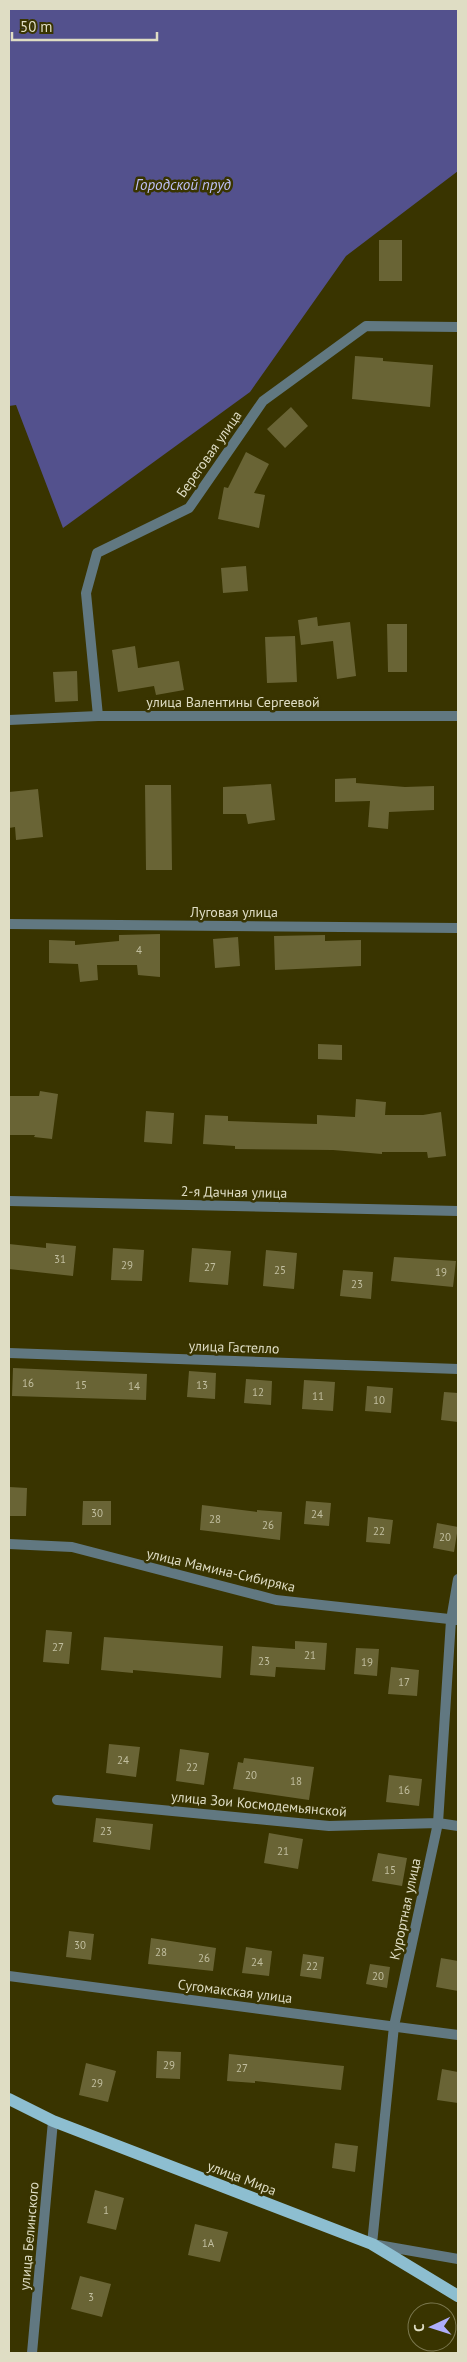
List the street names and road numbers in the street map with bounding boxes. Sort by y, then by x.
street label: Береговая улица [172,407,246,501]
street label: улица Валентины Сергеевой [146,693,320,711]
street label: Луговая улица [189,903,278,921]
street label: 2-я Дачная улица [181,1182,287,1202]
street label: улица Гастелло [188,1336,280,1358]
street label: улица Мамина-Сибиряка [145,1544,297,1596]
street label: улица Зои Космодемьянской [170,1787,348,1821]
street label: Курортная улица [385,1856,425,1962]
street label: Сугомакская улица [177,1975,293,2007]
street label: улица Мира [205,2157,279,2199]
street label: улица Белинского [15,2181,43,2291]

